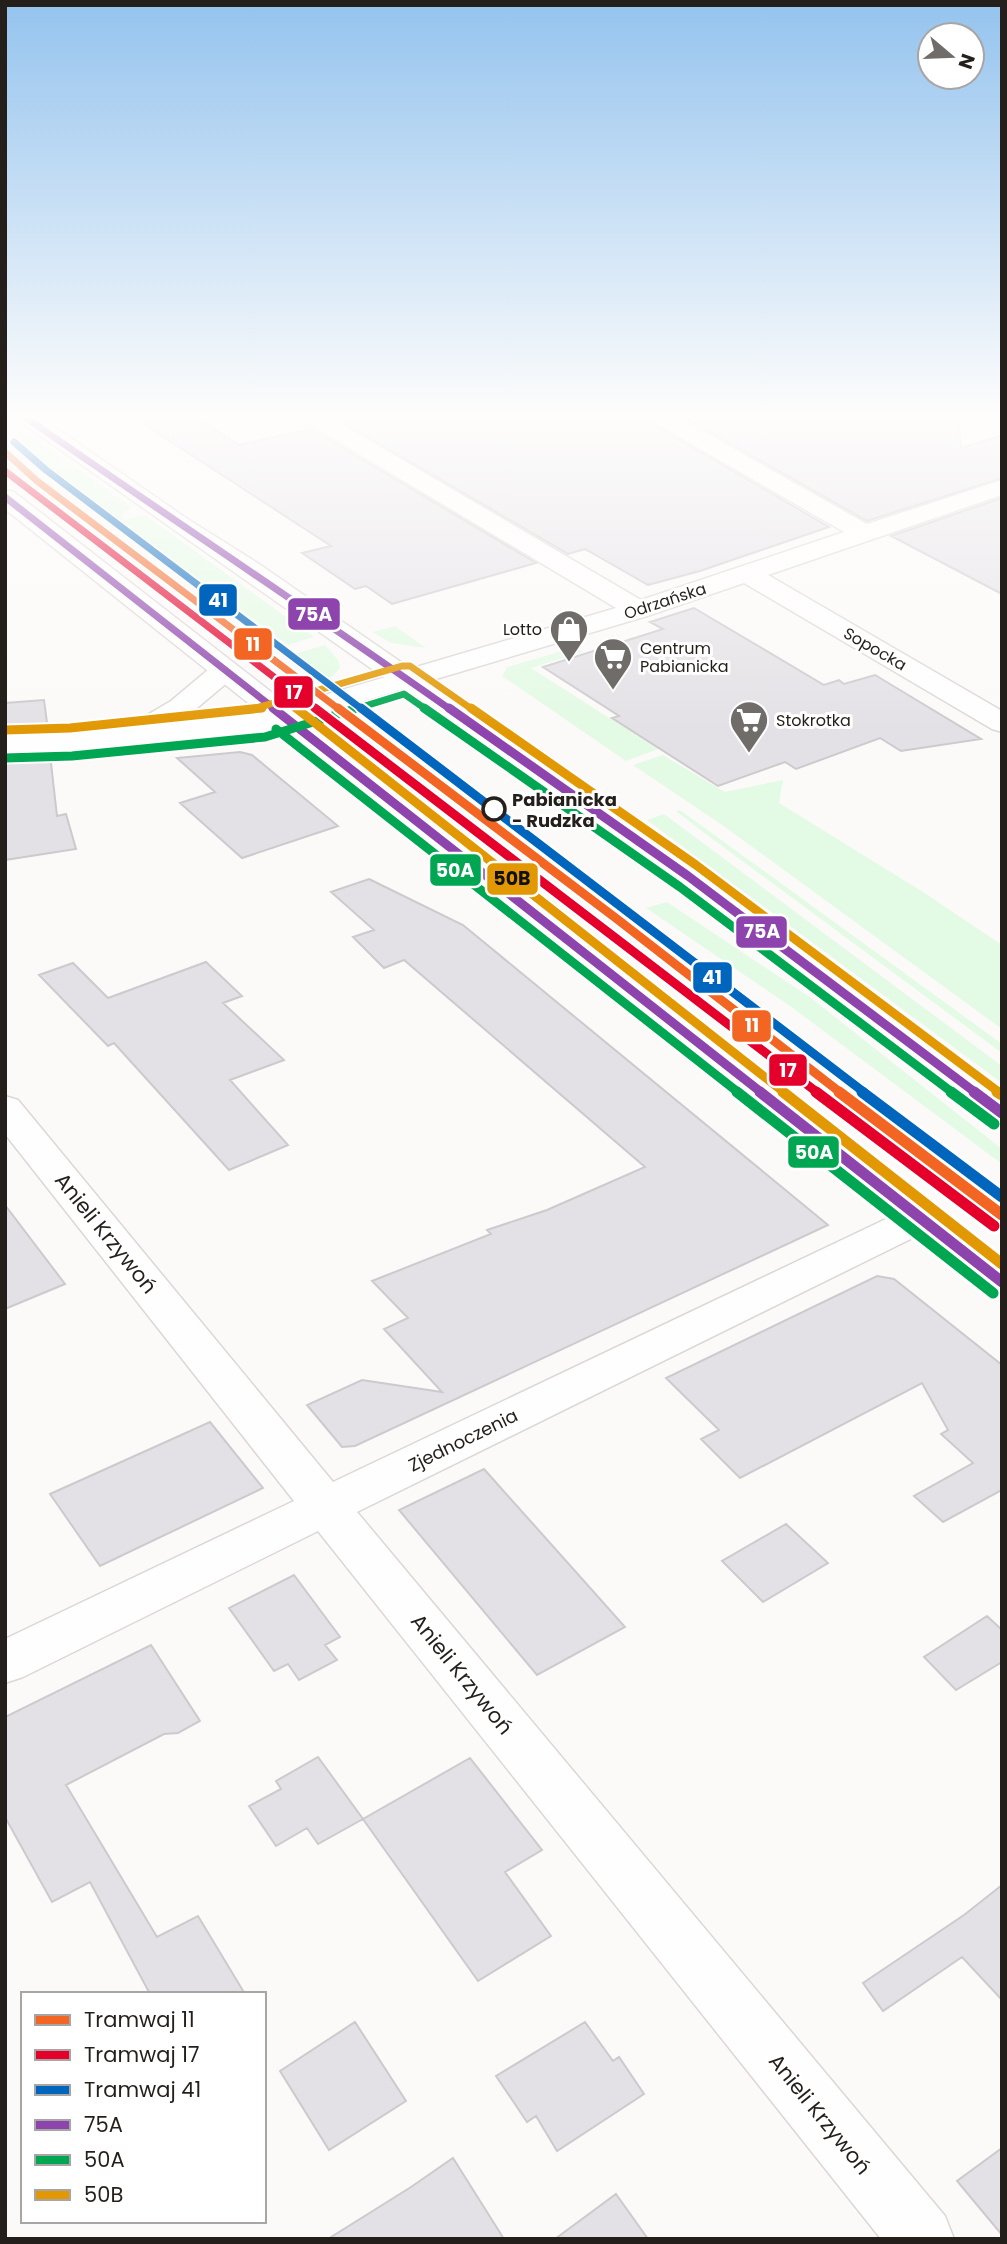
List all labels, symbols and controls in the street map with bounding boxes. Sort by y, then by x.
north arrow [916,21,986,91]
text: N [952,50,982,73]
street label: Odrzańska [621,577,709,625]
line badge: 41 [198,583,238,617]
text: 41 [208,587,228,614]
line badge: 75A [287,597,341,631]
text: 75A [296,601,332,628]
shop icon: Lotto [548,608,590,663]
place label: Lotto [503,618,542,641]
street label: Sopocka [839,622,911,676]
line badge: 11 [233,627,273,661]
text: 11 [246,631,260,658]
supermarket icon: Centrum Pabianicka [592,636,634,691]
place label: Centrum Pabianicka [640,637,729,678]
line badge: 17 [273,675,314,709]
text: 17 [285,679,303,706]
supermarket icon: Stokrotka [728,699,770,754]
place label: Stokrotka [776,709,851,732]
place label: Pabianicka - Rudzka [512,787,617,833]
marker: Pabianicka - Rudzka [482,797,506,821]
line badge: 50A [429,853,482,887]
text: 50A [436,857,474,884]
line badge: 50B [486,862,539,896]
text: 50B [493,865,531,892]
line badge: 75A [735,915,788,949]
text: 75A [744,918,780,945]
line badge: 41 [692,961,733,994]
text: 41 [702,964,722,991]
line badge: 11 [731,1009,772,1043]
text: 11 [745,1012,759,1039]
line badge: 17 [768,1053,808,1087]
text: 17 [779,1057,797,1084]
line badge: 50A [787,1135,840,1169]
text: 50A [795,1139,833,1166]
street label: Anieli Krzywoń [48,1167,164,1299]
street label: Zjednoczenia [404,1403,522,1477]
street label: Anieli Krzywoń [404,1608,520,1740]
legend [21,1992,266,2223]
text: Tramwaj 11 [84,2005,195,2034]
text: Tramwaj 17 [84,2040,199,2069]
street label: Anieli Krzywoń [762,2048,878,2180]
text: Tramwaj 41 [84,2075,201,2104]
text: 75A [84,2110,123,2139]
text: 50A [84,2145,125,2174]
text: 50B [84,2180,123,2209]

